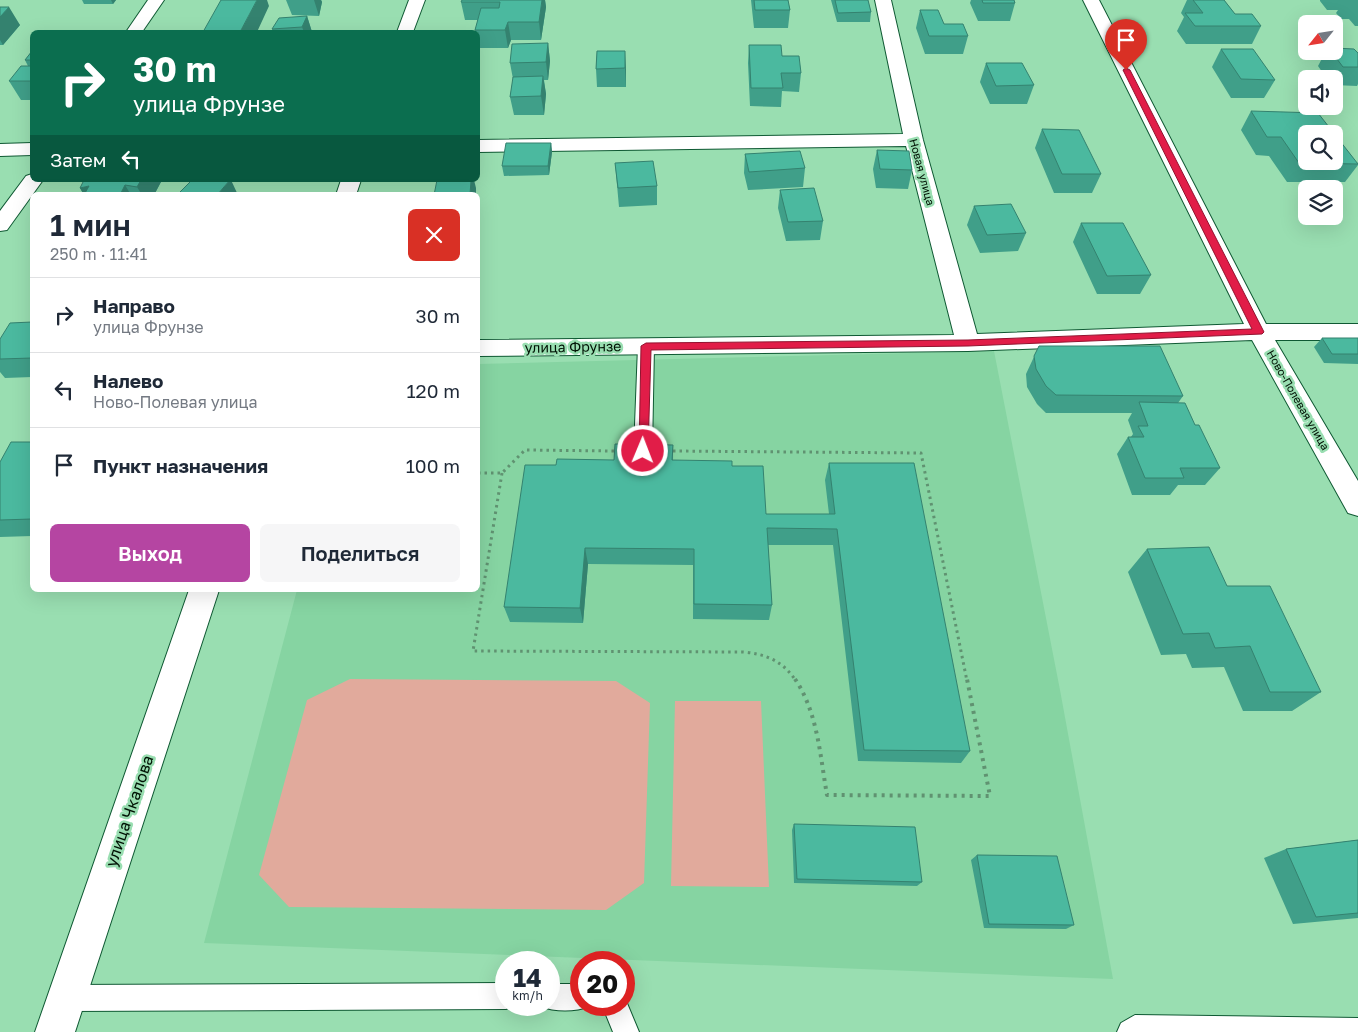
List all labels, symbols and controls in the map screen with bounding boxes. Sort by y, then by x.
north arrow [1298,15,1342,60]
map controls [1298,15,1343,225]
pin [1105,19,1147,70]
icon: arrive [1112,26,1140,54]
text: 30 m [133,48,216,90]
icon: right [50,50,115,115]
button: sound [1298,70,1343,115]
text: улица Фрунзе [133,90,285,117]
button: search [1298,125,1343,170]
street label: Новая улица [907,137,938,207]
icon: left [117,145,145,173]
text: Затем [50,148,107,171]
button: layers [1298,180,1343,225]
text: 1 мин [50,207,131,243]
button: close [408,209,460,261]
text: 250 m · 11:41 [50,244,147,264]
text: Направо [93,294,175,317]
icon: right [50,301,78,329]
text: 30 m [416,304,460,327]
text: улица Фрунзе [93,317,204,337]
street label: улица Фрунзе [524,337,622,356]
street label: Ново-Полевая улица [1265,347,1332,452]
text: Налево [93,369,163,392]
icon: left [50,376,78,404]
text: 120 m [406,379,460,402]
text: Ново-Полевая улица [93,392,258,412]
position arrow [616,424,668,476]
icon: arrive [50,451,78,479]
text: Пункт назначения [93,454,268,477]
text: 100 m [406,454,460,477]
button: Выход [50,524,250,582]
button: Поделиться [260,524,460,582]
street label: улица Чкалова [101,753,157,869]
speed limit sign: 20 [570,951,635,1016]
text: 14 [513,962,542,993]
text: km/h [512,988,543,1003]

